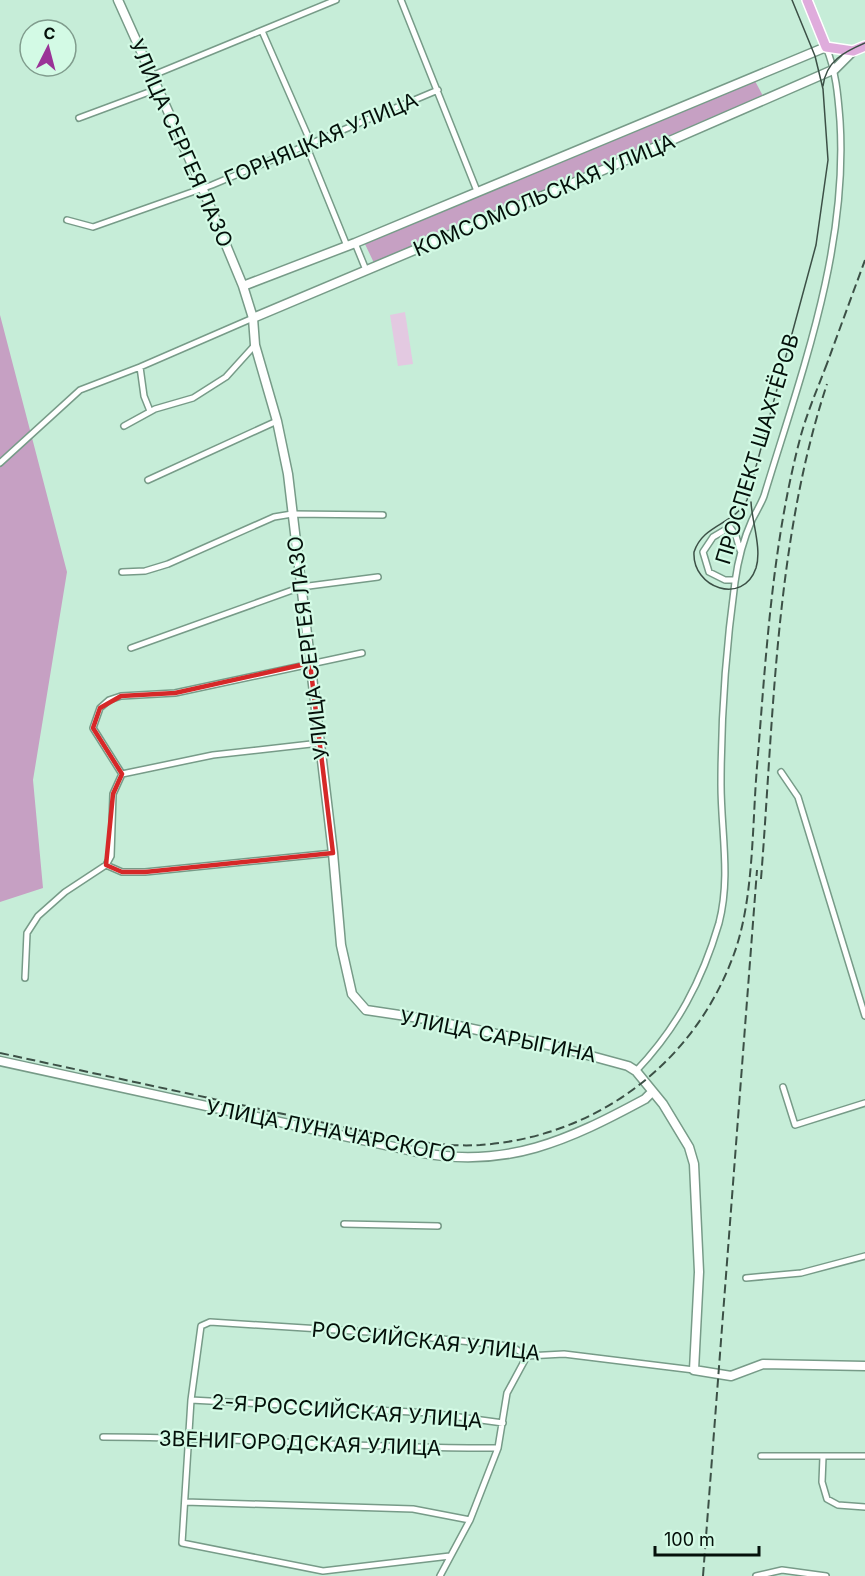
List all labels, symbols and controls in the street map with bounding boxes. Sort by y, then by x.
north arrow [18,18,78,78]
text: С [43,23,57,44]
street label: УЛИЦА СЕРГЕЯ ЛАЗО [124,35,238,251]
street label: ГОРНЯЦКАЯ УЛИЦА [221,87,421,191]
street label: КОМСОМОЛЬСКАЯ УЛИЦА [409,128,679,262]
street label: ПРОСПЕКТ ШАХТЁРОВ [709,330,804,567]
street label: УЛИЦА СЕРГЕЯ ЛАЗО [282,535,334,761]
street label: УЛИЦА САРЫГИНА [398,1005,598,1067]
street label: УЛИЦА ЛУНАЧАРСКОГО [204,1094,458,1168]
street label: РОССИЙСКАЯ УЛИЦА [311,1316,542,1365]
street label: 2-Я РОССИЙСКАЯ УЛИЦА [211,1388,483,1433]
street label: ЗВЕНИГОРОДСКАЯ УЛИЦА [158,1426,442,1460]
scale bar [655,1519,758,1557]
text: 100 m [664,1529,715,1550]

